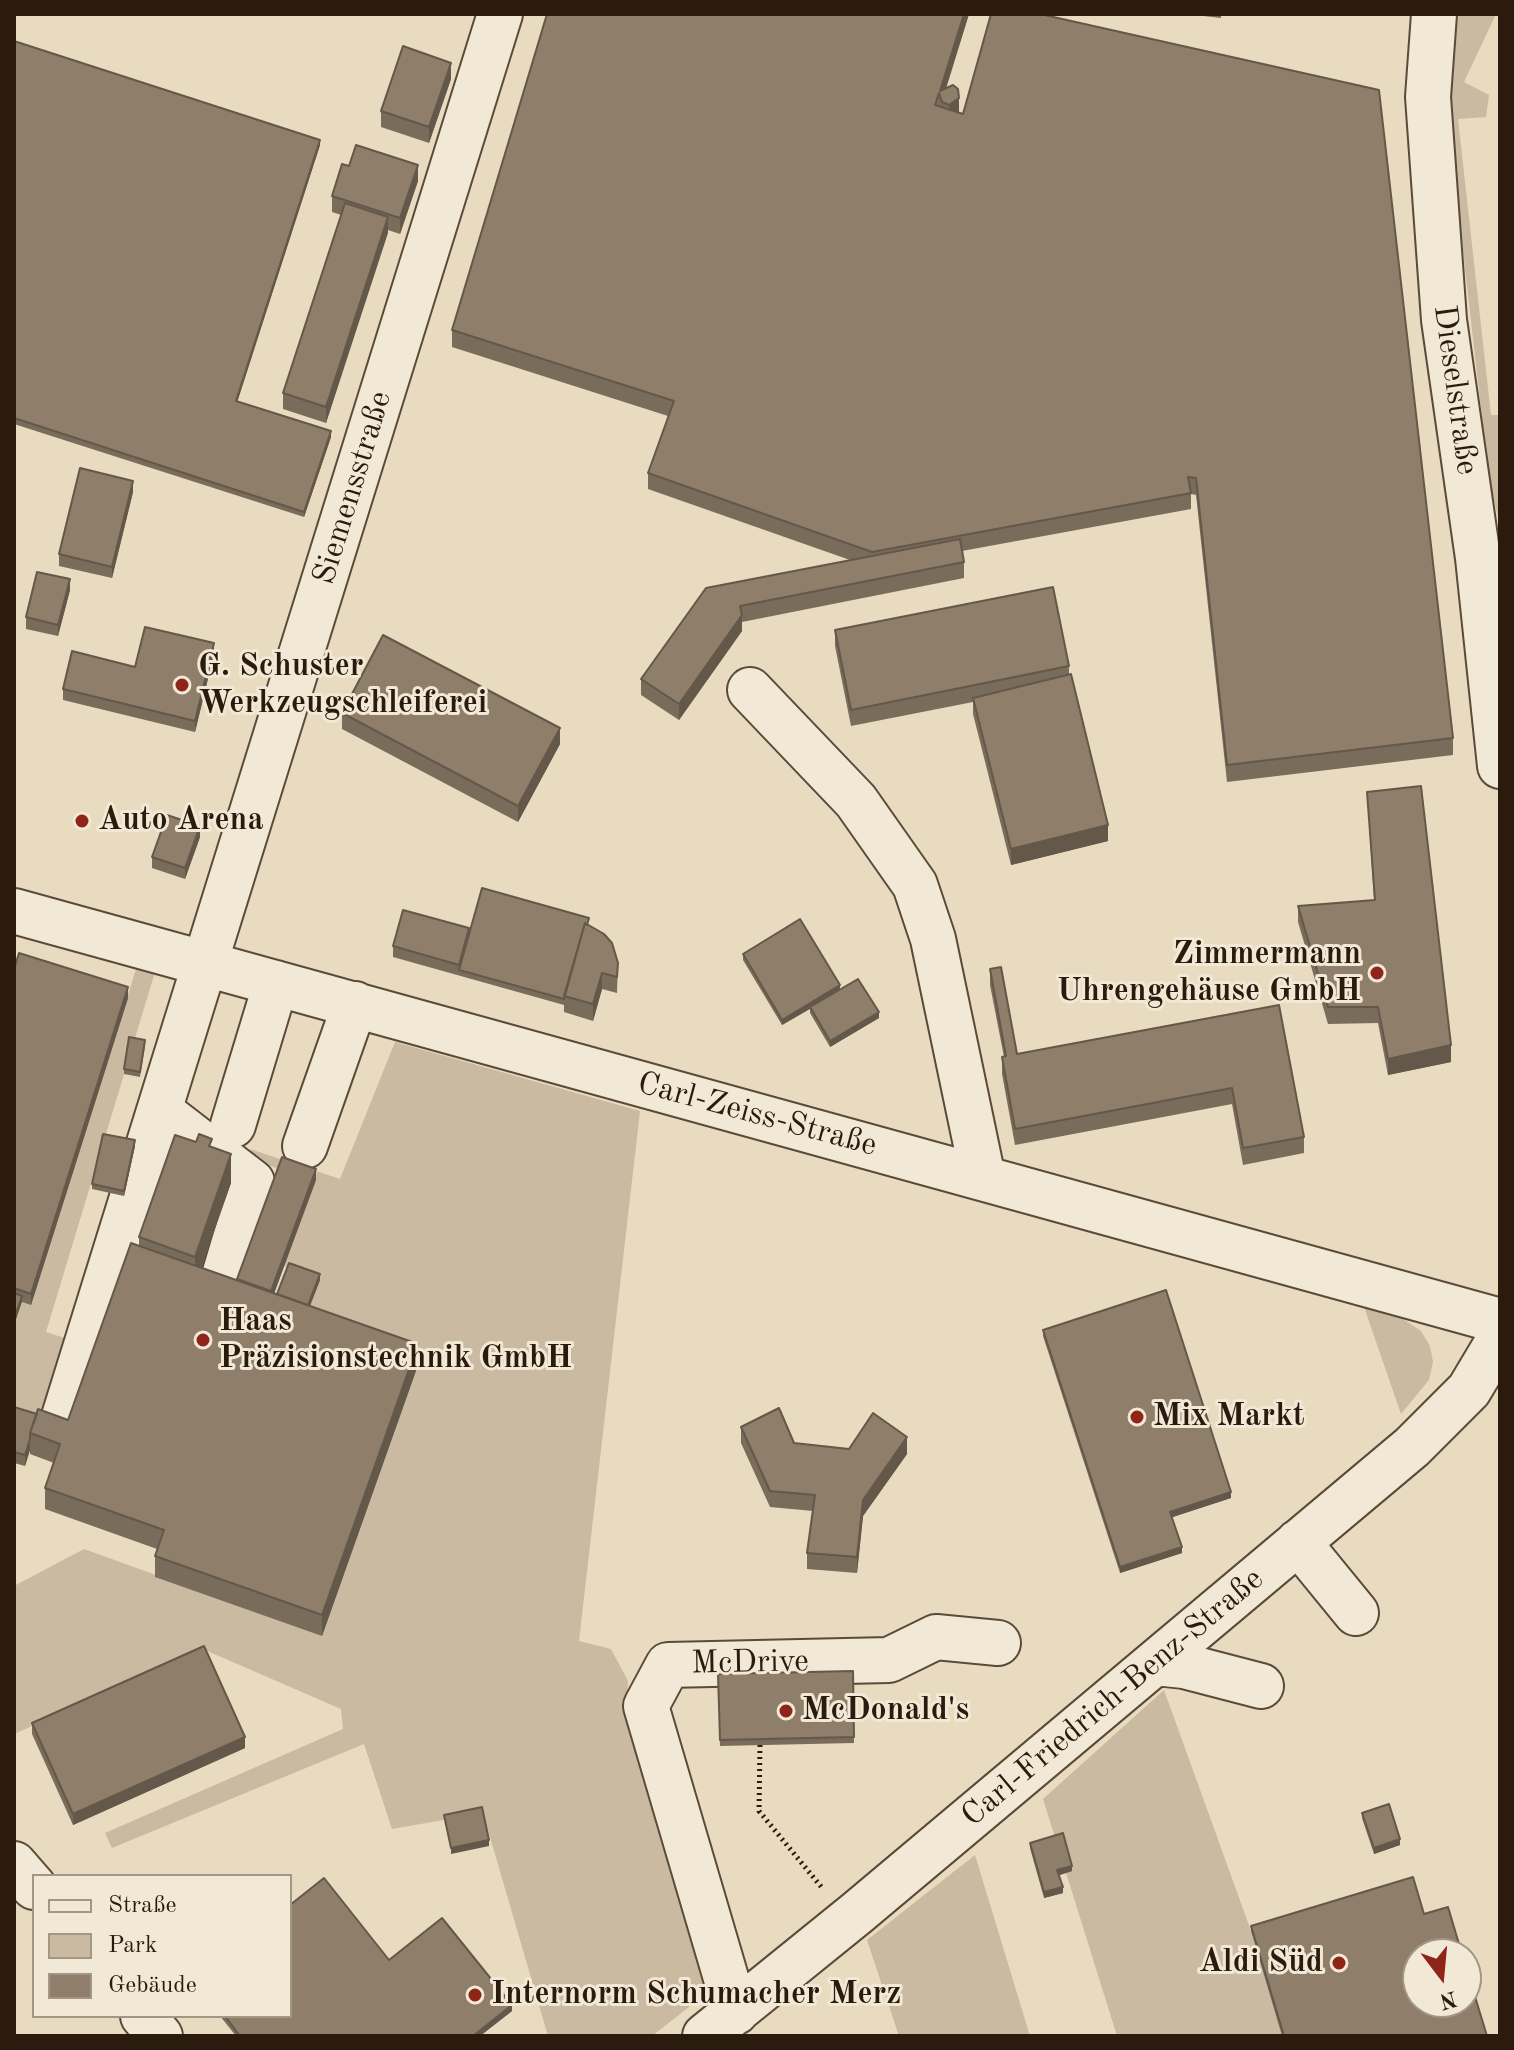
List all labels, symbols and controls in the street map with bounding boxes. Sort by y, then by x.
street label: Dieselstraße [1424,303,1486,477]
street label: Siemensstraße [305,387,401,589]
place label: G. Schuster Werkzeugschleiferei [198,648,487,723]
marker: G. Schuster Werkzeugschleiferei [173,676,191,694]
place label: Auto Arena [98,802,264,840]
marker: Auto Arena [73,812,91,830]
place label: Zimmermann Uhrengehäuse GmbH [1057,936,1361,1011]
marker: Zimmermann Uhrengehäuse GmbH [1368,964,1386,982]
street label: Carl-Zeiss-Straße [633,1065,881,1165]
place label: Haas Präzisionstechnik GmbH [219,1303,572,1378]
marker: Haas Präzisionstechnik GmbH [194,1331,212,1349]
place label: Mix Markt [1153,1398,1305,1436]
marker: Mix Markt [1128,1408,1146,1426]
street label: Carl-Friedrich-Benz-Straße [954,1560,1272,1836]
street label: McDrive [691,1643,809,1683]
place label: McDonald's [802,1692,969,1730]
marker: McDonald's [777,1702,795,1720]
legend [32,1874,292,2018]
text: Straße [108,1894,177,1918]
text: Park [108,1934,157,1958]
north arrow [1402,1938,1482,2018]
place label: Aldi Süd [1199,1944,1323,1982]
marker: Aldi Süd [1330,1954,1348,1972]
text: Gebäude [108,1974,197,1998]
place label: Internorm Schumacher Merz [491,1976,901,2014]
marker: Internorm Schumacher Merz [466,1986,484,2004]
text: N [1437,1986,1459,2012]

